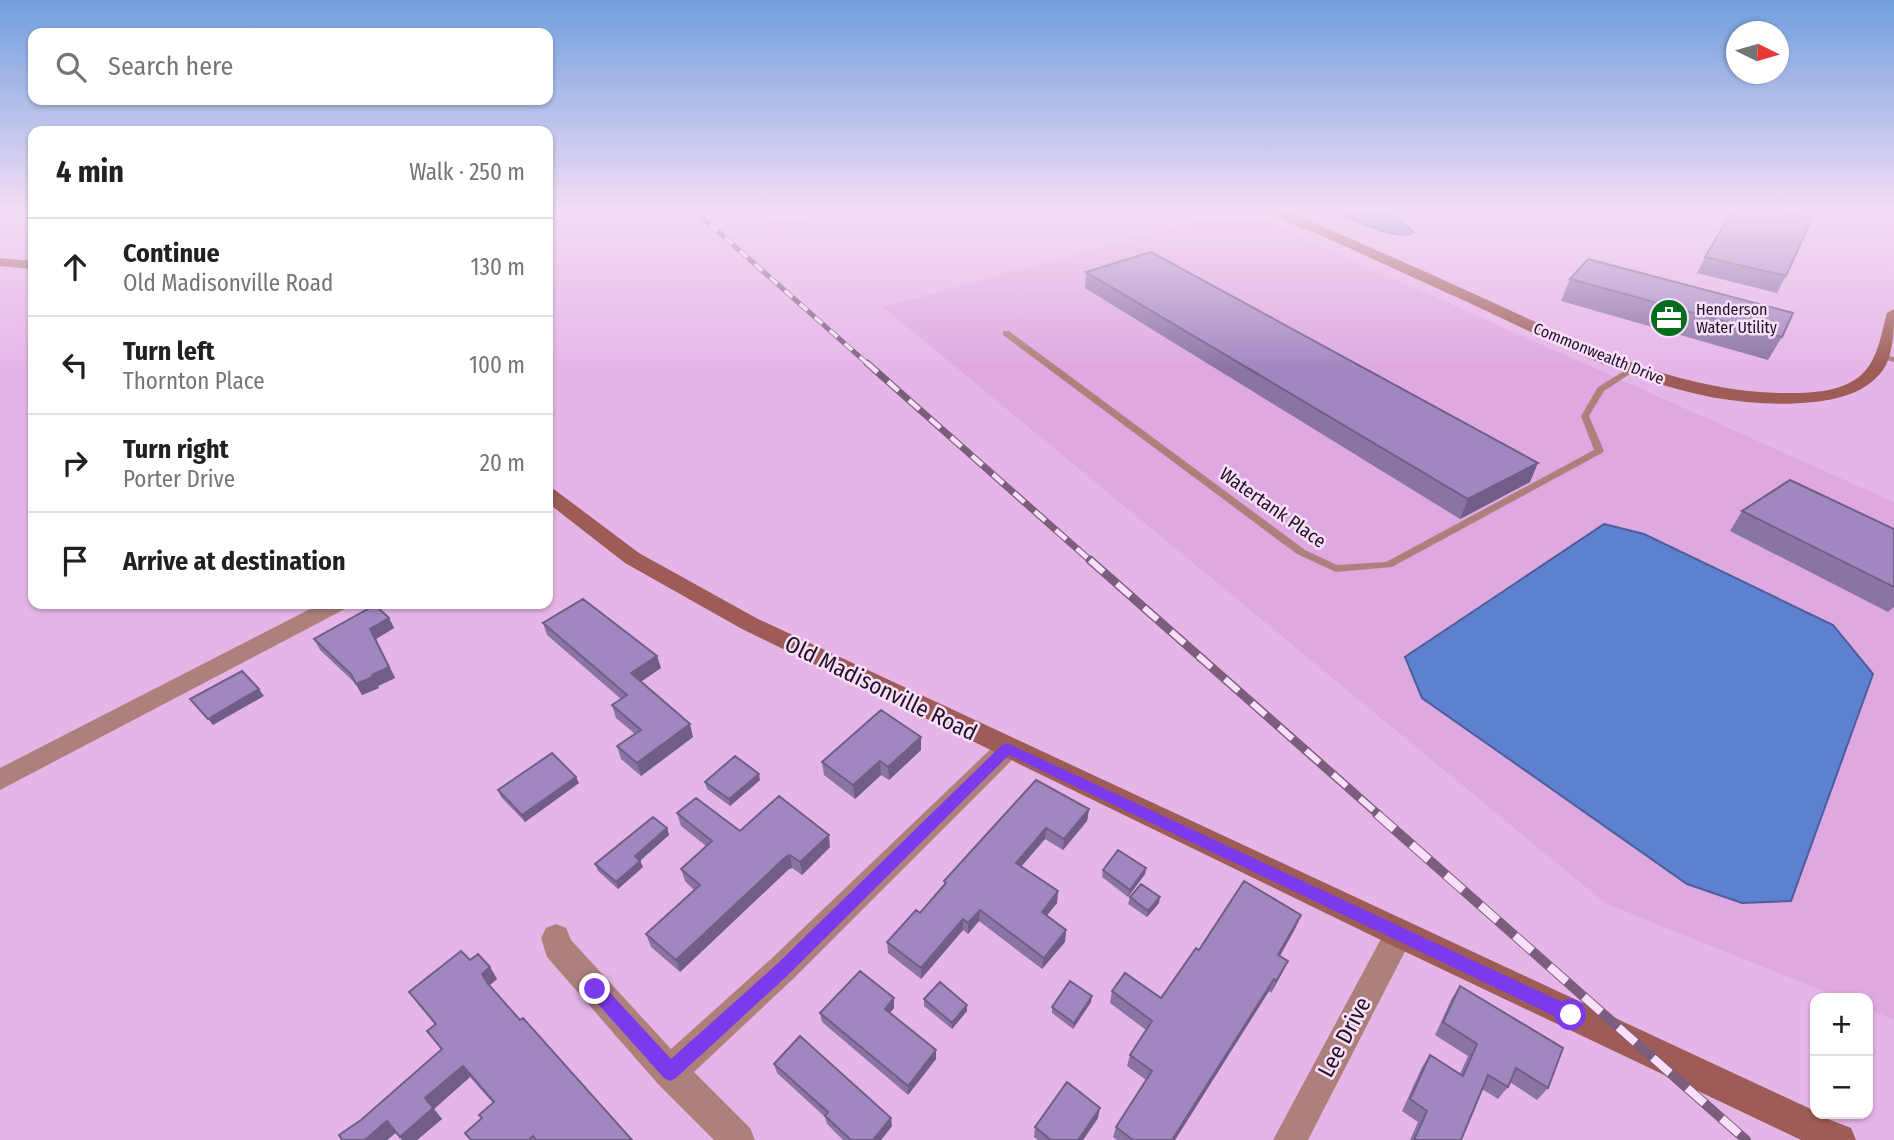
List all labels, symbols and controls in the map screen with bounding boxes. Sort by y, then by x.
north arrow [1726,21,1789,84]
search box [28,28,553,105]
icon: search [52,48,90,86]
text: Search here [108,51,233,82]
text: 4 min [56,154,124,190]
text: Walk · 250 m [409,158,525,186]
text: Continue [123,238,220,269]
icon: ahead [56,248,94,286]
text: 130 m [471,253,525,281]
text: Old Madisonville Road [123,269,333,297]
office icon: Henderson Water Utility [1648,297,1690,339]
place label: Henderson Water Utility [1696,300,1778,337]
street label: Commonwealth Drive [1531,319,1667,388]
text: Turn left [123,336,215,367]
icon: left [56,346,94,384]
text: 100 m [469,351,525,379]
text: Thornton Place [123,367,265,395]
text: Turn right [123,434,229,465]
icon: right [56,444,94,482]
text: 20 m [480,449,525,477]
street label: Watertank Place [1215,462,1330,553]
text: Porter Drive [123,465,235,493]
icon: arrive [56,542,94,580]
text: Arrive at destination [123,546,346,577]
street label: Old Madisonville Road [780,629,982,747]
route end [579,973,610,1004]
street label: Lee Drive [1311,992,1377,1082]
map controls [1810,993,1873,1119]
button: + [1810,993,1873,1056]
route start [1555,999,1586,1030]
button: − [1810,1056,1873,1119]

